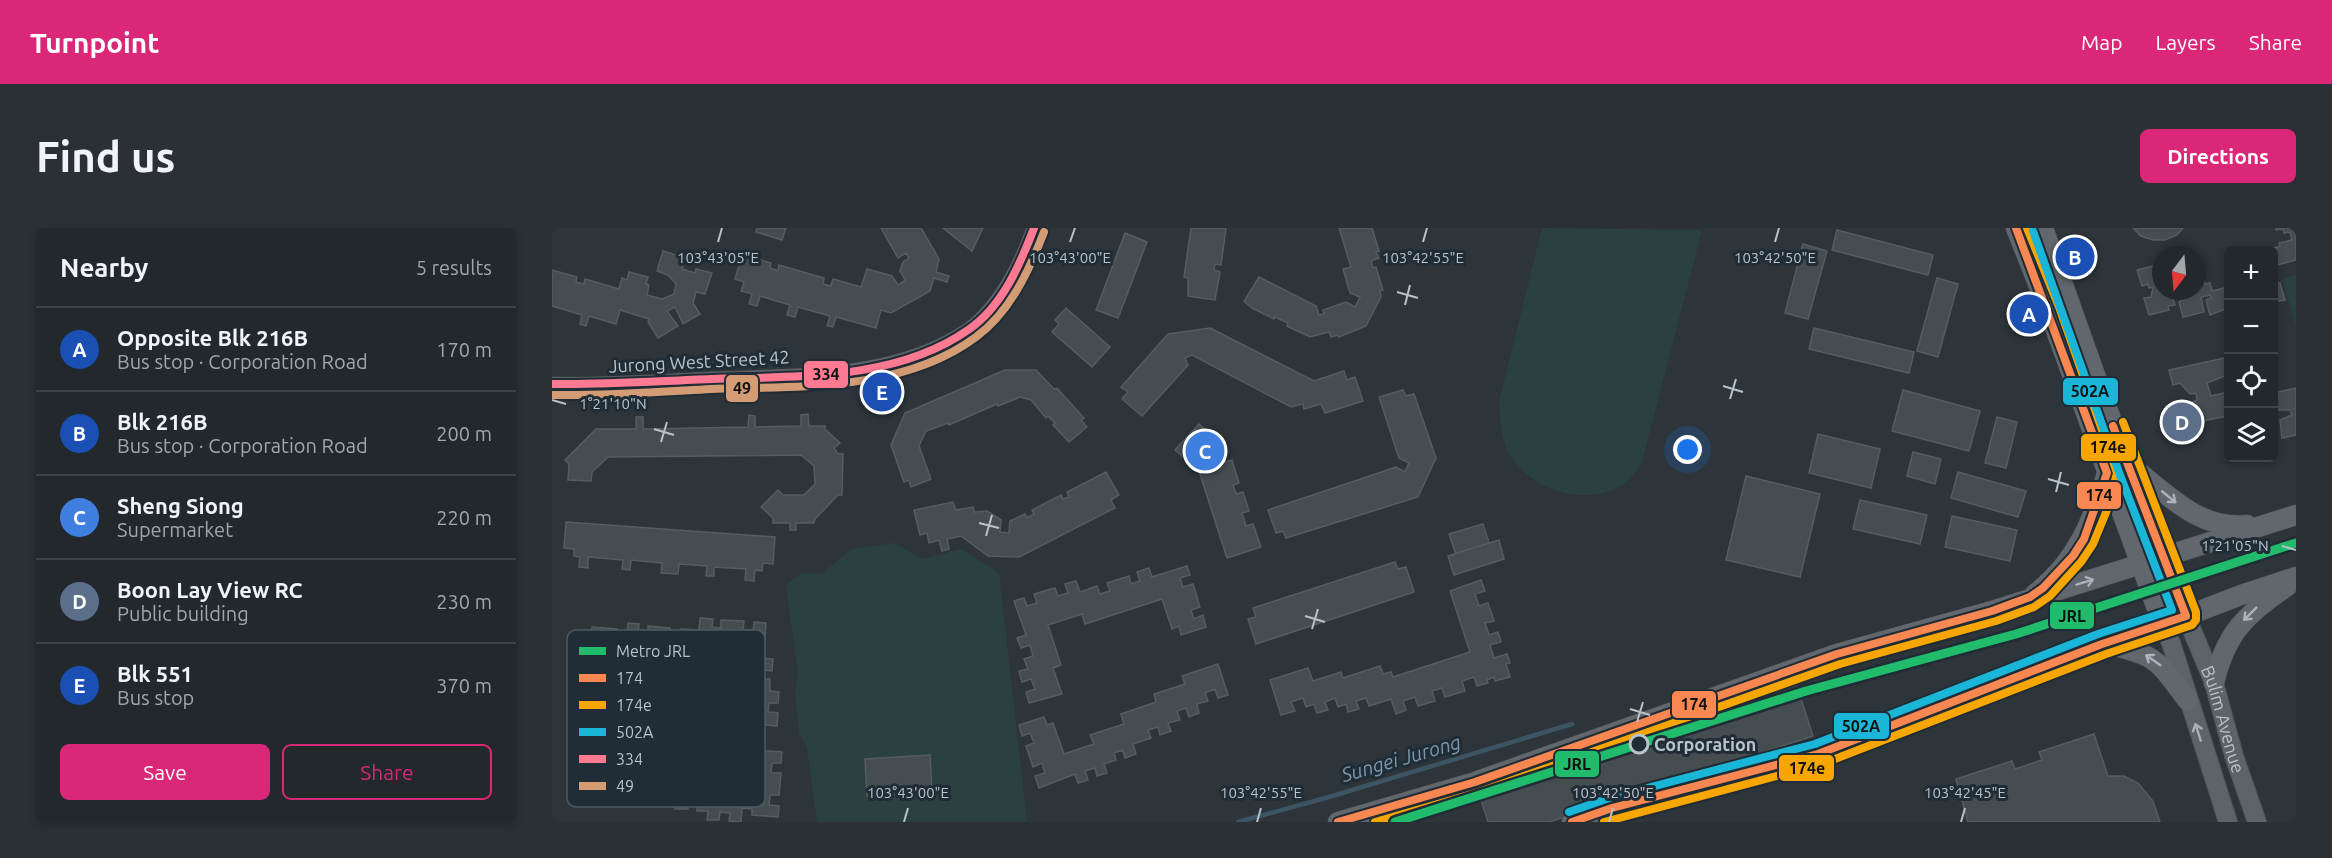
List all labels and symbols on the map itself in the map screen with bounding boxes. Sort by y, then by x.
pin: B [2056,234,2095,279]
north arrow [2152,246,2206,300]
text: 103°43'05"E [677,249,759,266]
text: 103°43'00"E [1029,249,1111,266]
text: 103°42'55"E [1382,249,1464,266]
text: 103°42'50"E [1734,249,1816,266]
pin: A [2010,292,2048,337]
street label: Jurong West Street 42 [608,346,790,376]
line badge: 334 [803,360,849,389]
text: 334 [812,365,840,383]
pin: E [862,370,902,414]
line badge: 49 [725,374,759,403]
line badge: 502A [2062,377,2119,406]
text: 49 [733,379,751,397]
text: 502A [2071,382,2110,400]
text: 1°21'10"N [579,395,647,412]
pin: D [2162,400,2202,444]
pin: C [1186,428,1224,474]
line badge: 174e [2080,433,2137,462]
your location [1673,435,1702,464]
text: 174e [2090,438,2126,456]
line badge: 174 [2076,481,2122,510]
text: 174 [2085,486,2113,504]
one-way arrow [2161,490,2177,503]
text: 1°21'05"N [2201,537,2269,554]
one-way arrow [2075,576,2094,587]
line badge: JRL [2049,601,2095,630]
text: JRL [2058,607,2086,625]
one-way arrow [2242,607,2257,622]
legend [567,630,765,807]
text: Metro JRL [616,642,690,660]
one-way arrow [2146,654,2162,666]
street label: Bulim Avenue [2198,662,2249,776]
text: 174 [616,669,643,687]
line badge: 174 [1671,690,1717,719]
text: 174 [1680,695,1708,713]
text: 174e [616,696,652,714]
line badge: 502A [1833,712,1890,740]
text: 502A [1842,717,1881,735]
text: 502A [616,723,654,741]
one-way arrow [2192,723,2203,742]
water label: Sungei Jurong [1338,730,1464,786]
marker: Corporation [1629,734,1649,754]
place label: Corporation [1654,734,1756,754]
text: 334 [616,750,643,768]
line badge: JRL [1554,750,1600,778]
line badge: 174e [1778,754,1835,782]
text: JRL [1563,755,1591,773]
text: 174e [1789,759,1825,777]
text: 49 [616,777,634,795]
text: 103°43'00"E [867,784,949,801]
text: 103°42'55"E [1220,784,1302,801]
text: 103°42'50"E [1572,784,1654,801]
text: 103°42'45"E [1924,784,2006,801]

